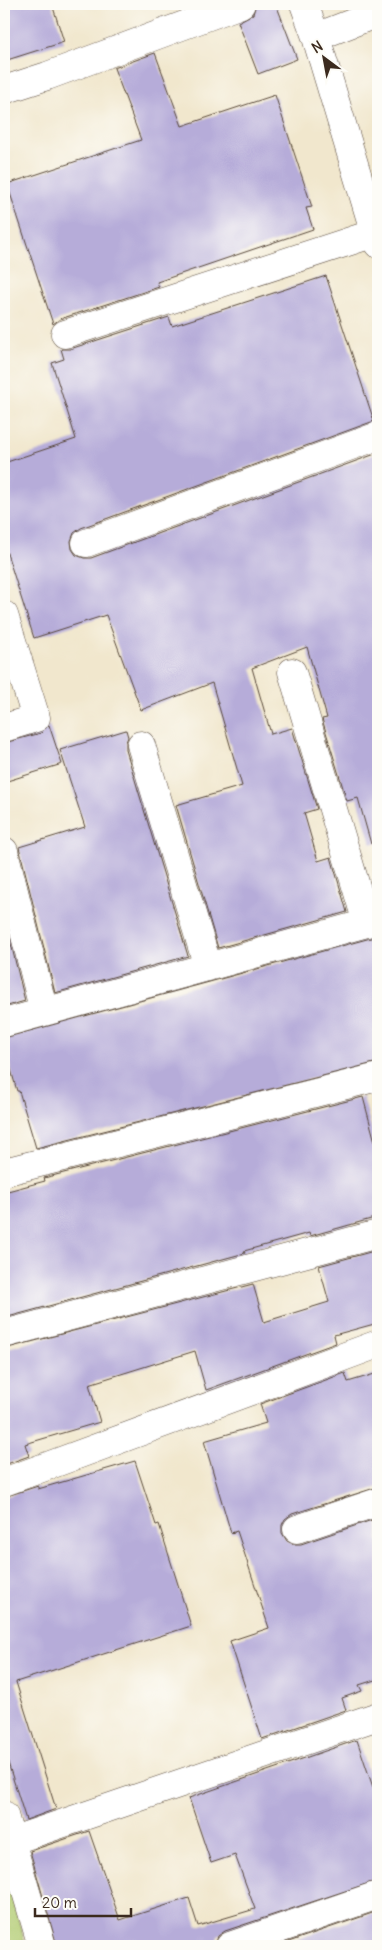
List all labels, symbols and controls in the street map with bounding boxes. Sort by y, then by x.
north arrow [300,32,350,82]
text: N [308,37,326,57]
scale bar [35,1885,131,1917]
text: 20 m [42,1893,77,1912]

